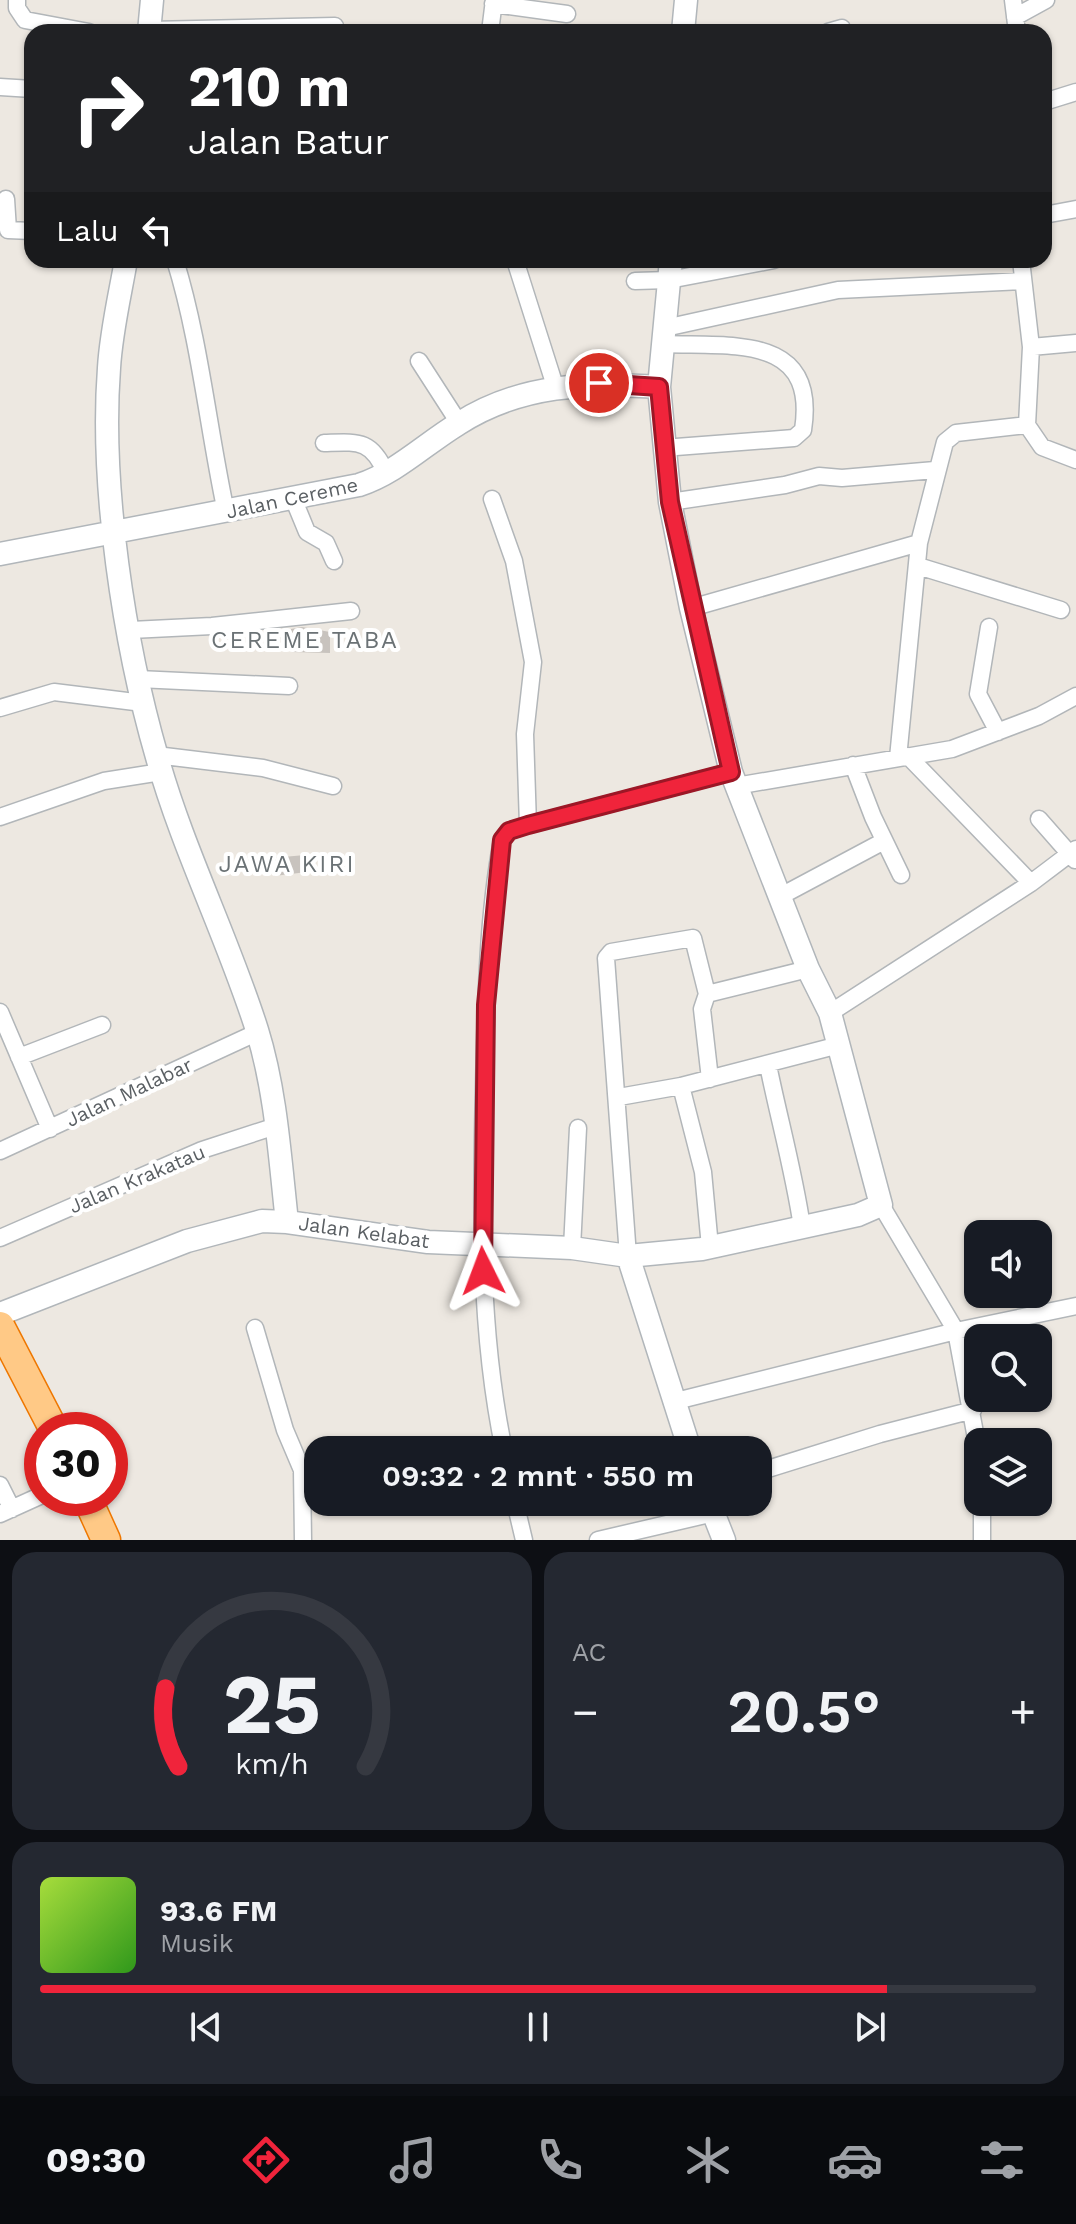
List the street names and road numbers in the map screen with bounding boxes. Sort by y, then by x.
street label: Jalan Cereme [224,472,360,524]
street label: Jalan Malabar [62,1052,196,1132]
street label: Jalan Krakatau [65,1140,209,1218]
street label: Jalan Kelabat [297,1211,432,1253]

